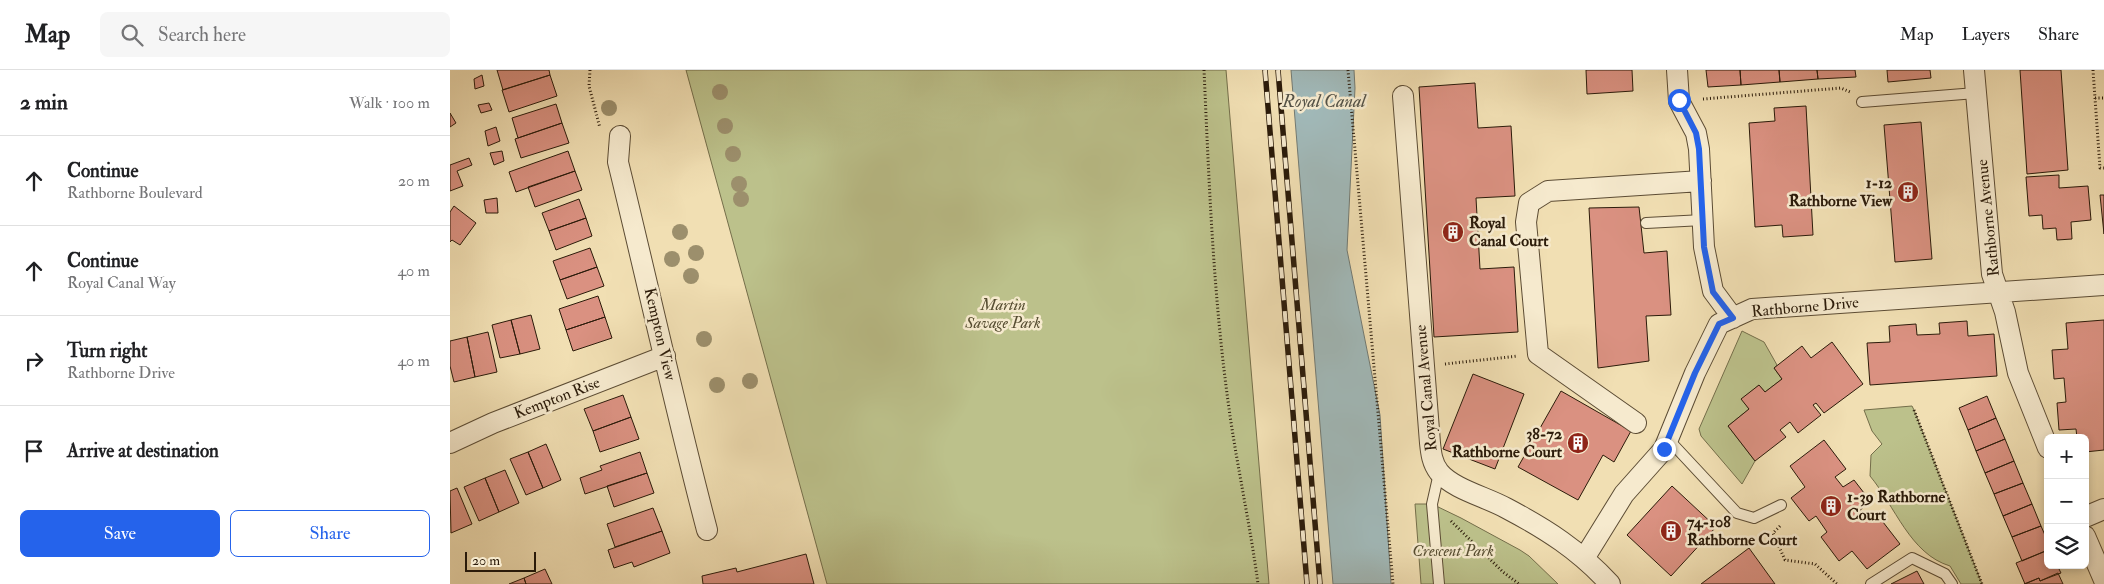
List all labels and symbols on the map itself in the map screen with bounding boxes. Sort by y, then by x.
route start [1668,89,1691,112]
water label: Royal Canal [1281,90,1367,113]
street label: Rathborne Avenue [1972,158,2004,278]
place label: 1-12 Rathborne View [1789,173,1893,211]
building icon: 1-12 Rathborne View [1896,180,1920,204]
place label: Royal Canal Court [1469,213,1549,251]
building icon: Royal Canal Court [1441,220,1465,244]
street label: Kempton View [639,286,681,384]
street label: Rathborne Drive [1750,292,1860,322]
park label: Martin Savage Park [964,295,1041,333]
street label: Royal Canal Avenue [1410,324,1441,452]
street label: Kempton Rise [511,372,603,424]
place label: 38-72 Rathborne Court [1452,424,1563,462]
building icon: 38-72 Rathborne Court [1566,431,1590,455]
route end [1653,438,1676,461]
place label: 1-39 Rathborne Court [1847,487,1945,525]
building icon: 1-39 Rathborne Court [1819,494,1843,518]
place label: 74-108 Rathborne Court [1687,512,1798,550]
building icon: 74-108 Rathborne Court [1659,519,1683,543]
park label: Crescent Park [1412,541,1494,561]
scale bar [465,549,536,572]

